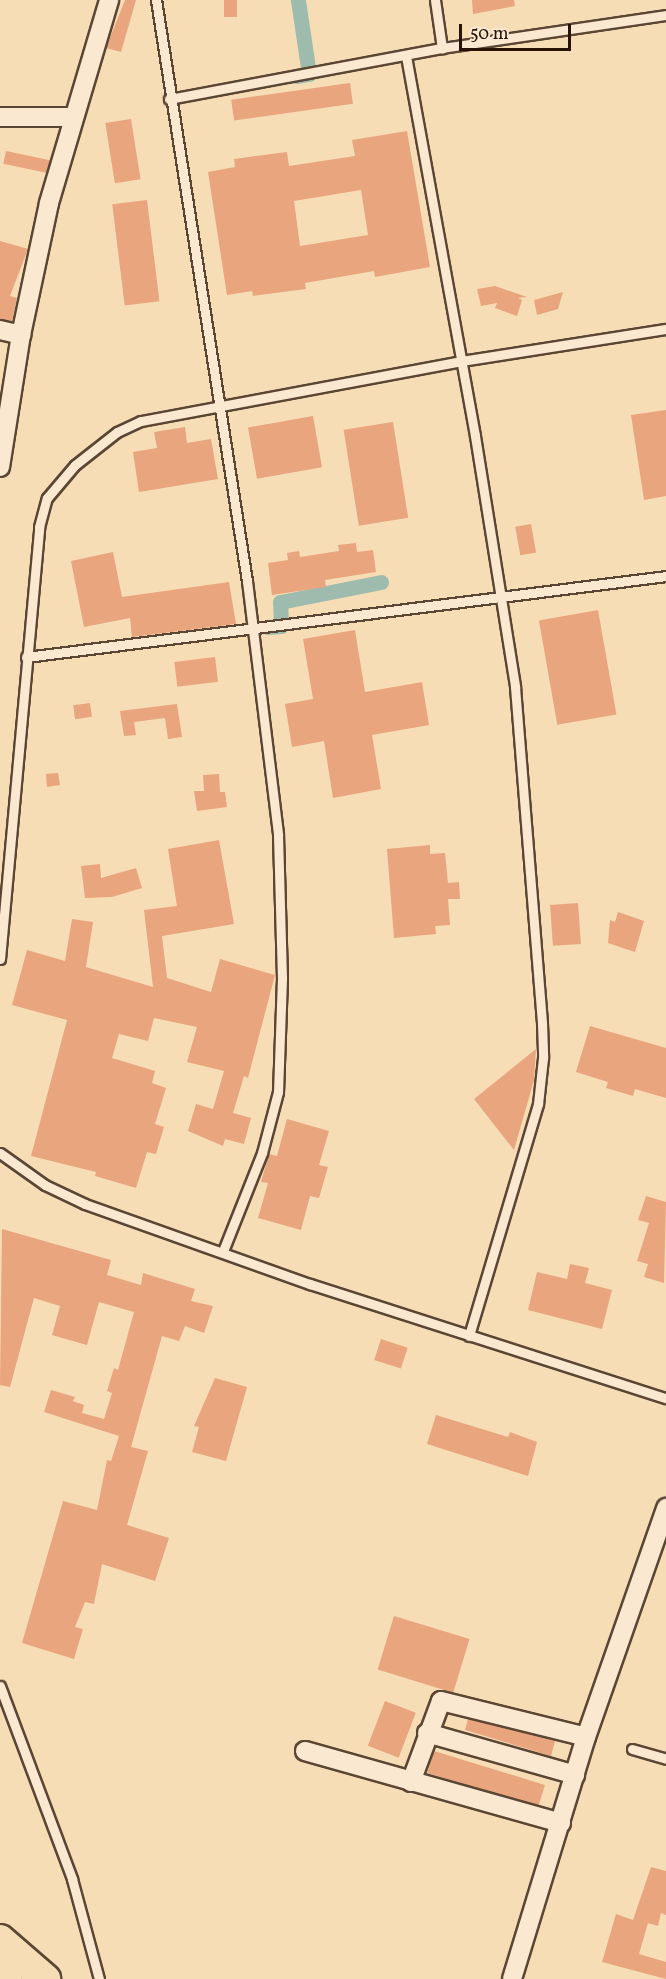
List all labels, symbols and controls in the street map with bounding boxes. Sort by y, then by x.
scale bar [462,12,574,50]
text: 50 m [470,22,509,47]

